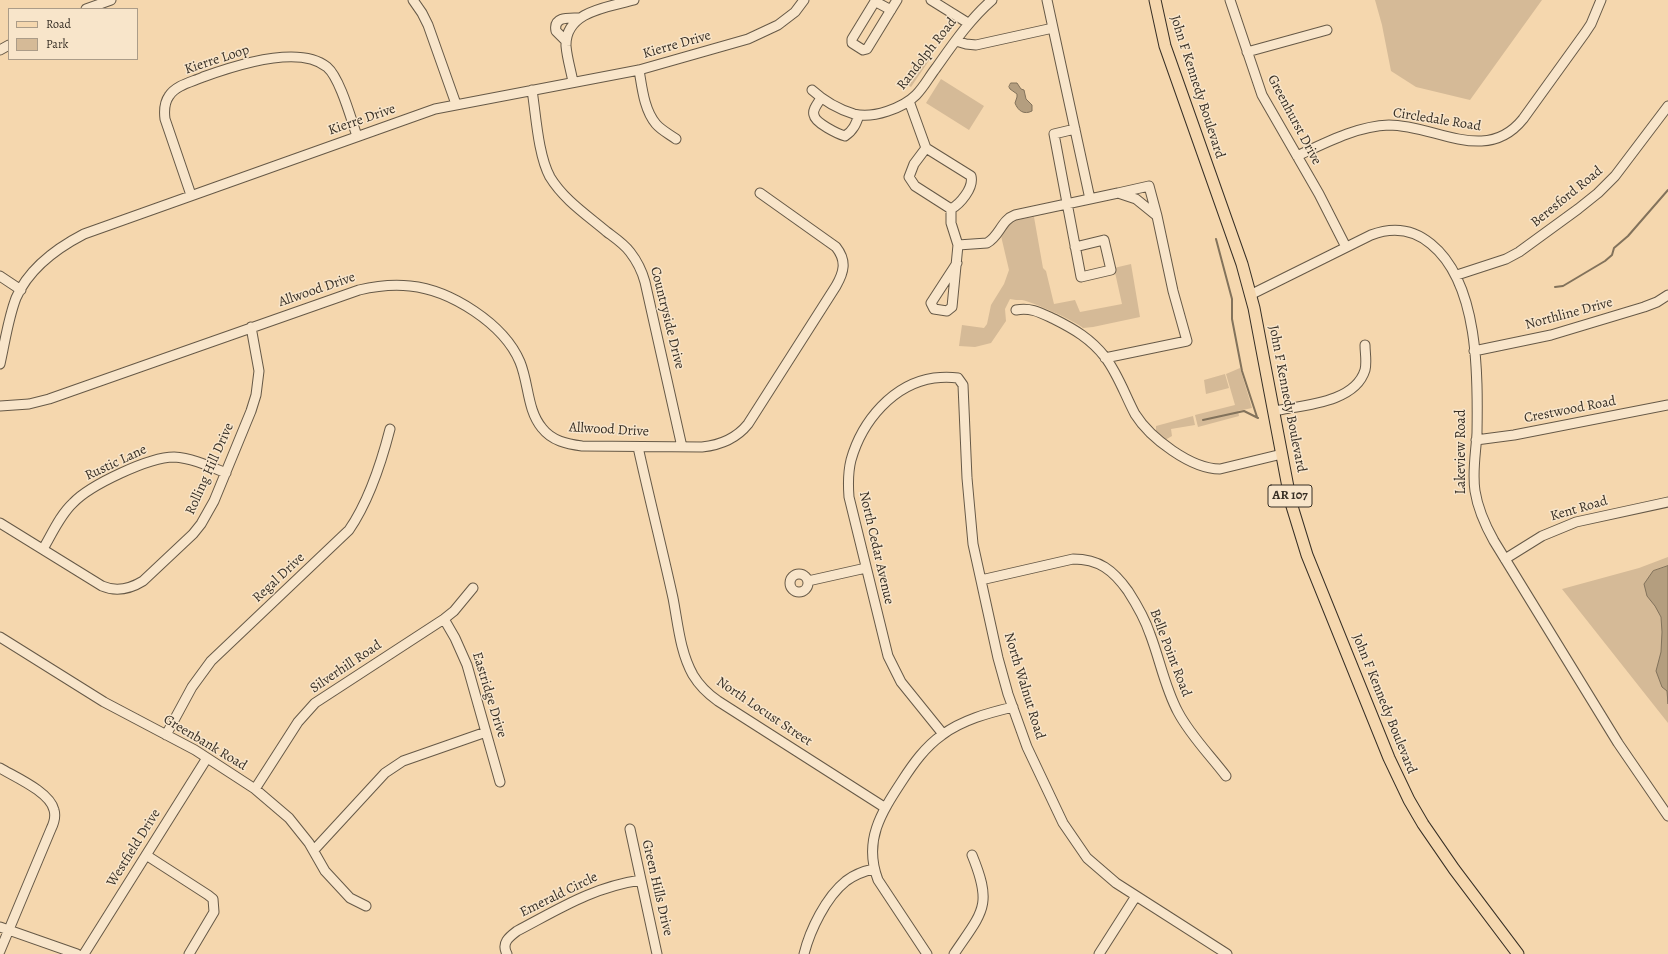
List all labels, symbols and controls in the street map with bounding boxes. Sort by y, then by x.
legend [8,8,138,60]
street label: John F Kennedy Boulevard [1166,13,1228,161]
street label: Randolph Road [894,14,960,94]
text: Road [46,16,71,32]
street label: Kierre Drive [641,27,713,63]
text: Park [46,36,69,52]
street label: Kierre Loop [183,42,251,78]
street label: Greenhurst Drive [1263,72,1325,168]
street label: Kierre Drive [326,101,398,139]
street label: Circledale Road [1392,105,1482,135]
street label: Beresford Road [1528,163,1606,231]
street label: Countryside Drive [646,265,688,371]
street label: Allwood Drive [276,269,358,311]
street label: Northline Drive [1523,294,1615,334]
street label: John F Kennedy Boulevard [1265,324,1309,474]
street label: Crestwood Road [1523,393,1617,427]
street label: Lakeview Road [1454,410,1470,494]
street label: Rolling Hill Drive [182,420,238,518]
street label: Allwood Drive [569,420,649,440]
street label: Rustic Lane [82,441,150,485]
road number: AR 107 [1268,485,1312,507]
street label: North Cedar Avenue [855,490,897,606]
street label: Kent Road [1548,493,1610,525]
street label: Regal Drive [249,550,309,606]
street label: Belle Point Road [1146,607,1194,699]
street label: North Walnut Road [1000,631,1048,741]
street label: John F Kennedy Boulevard [1348,632,1420,776]
street label: Silverhill Road [307,637,385,697]
street label: Eastridge Drive [468,650,510,740]
street label: North Locust Street [713,674,815,750]
street label: Greenbank Road [160,711,250,775]
street label: Westfield Drive [104,806,164,890]
street label: Green Hills Drive [638,838,676,938]
street label: Emerald Circle [517,869,601,921]

